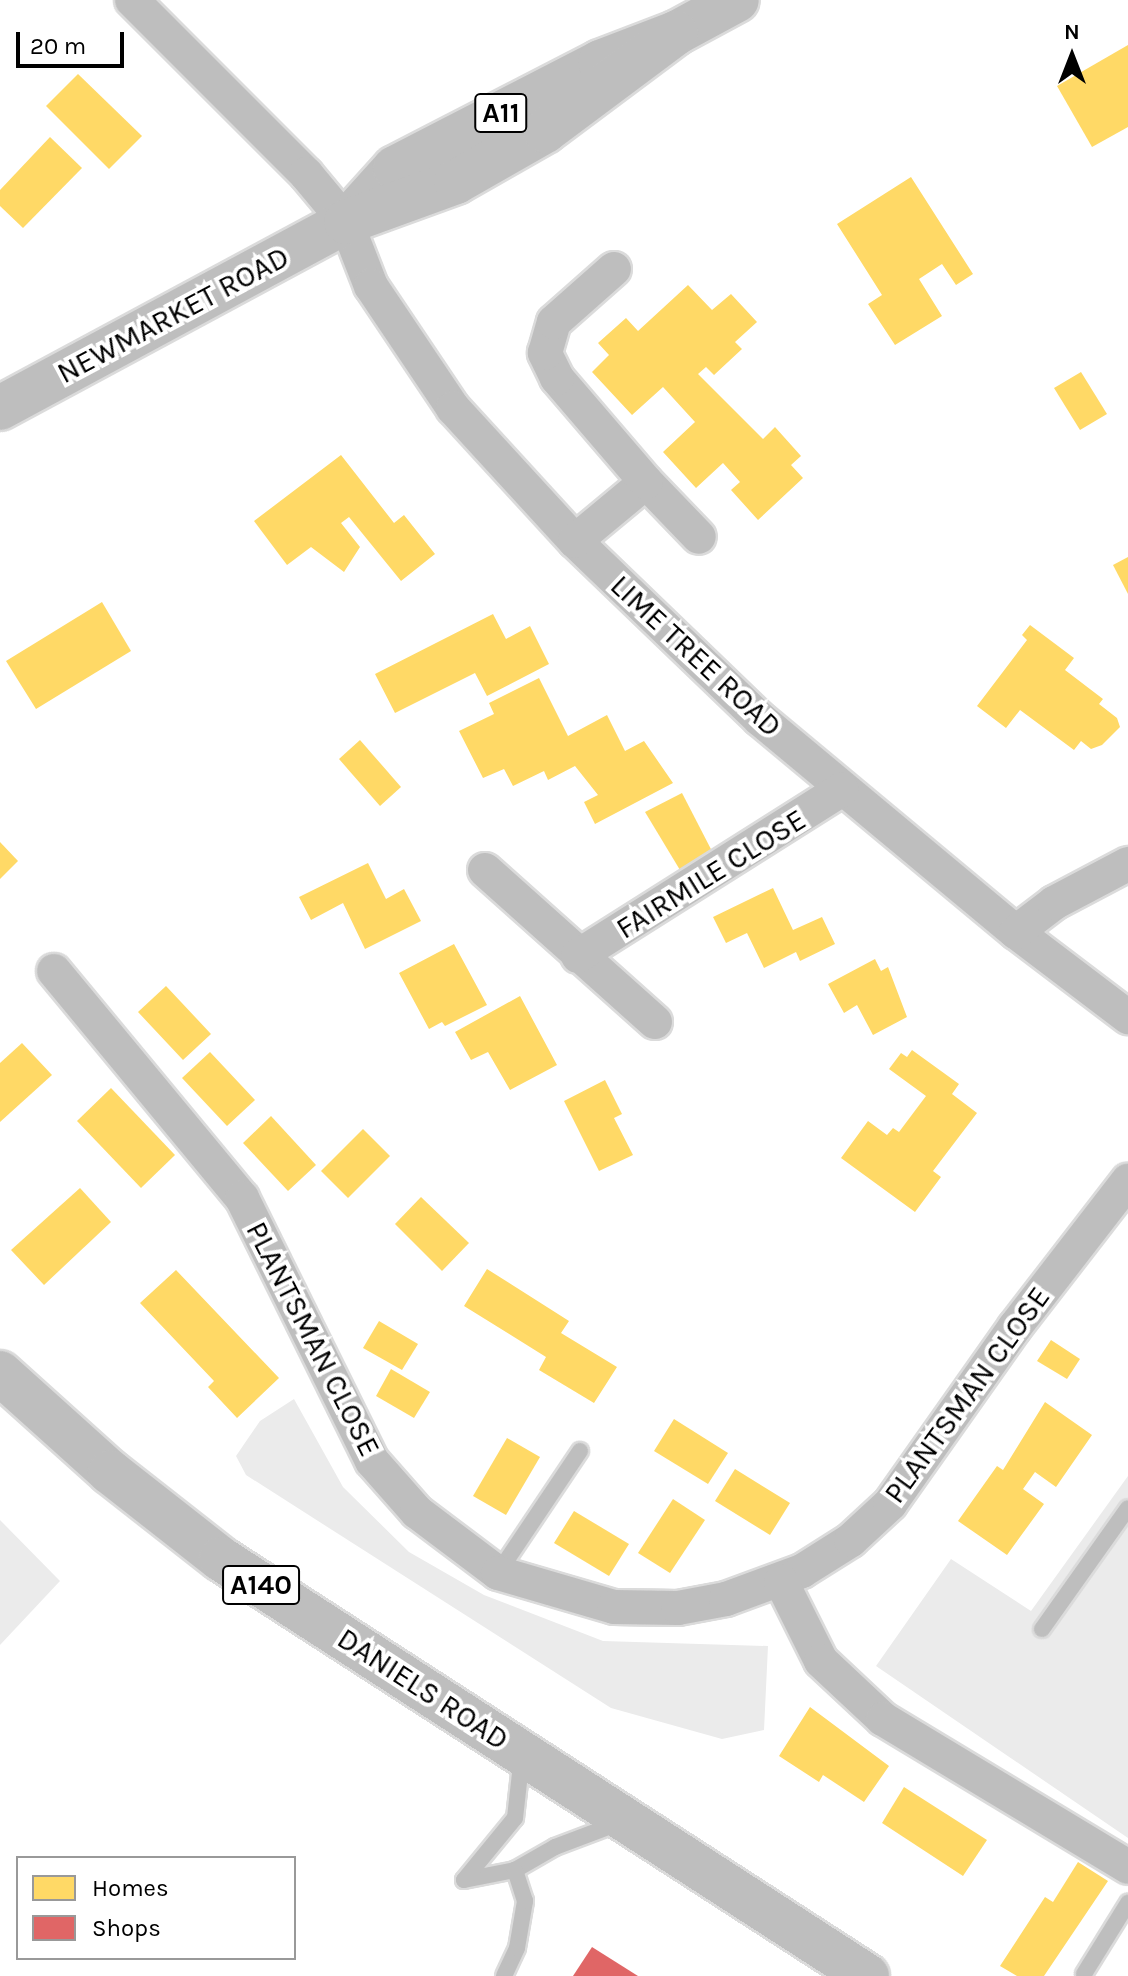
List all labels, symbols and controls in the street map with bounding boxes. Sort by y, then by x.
scale bar [20,16,128,66]
north arrow [1032,16,1112,96]
text: N [1064,19,1080,45]
text: 20 m [30,32,86,60]
road number: A11 [473,89,529,137]
street label: NEWMARKET ROAD [51,239,295,391]
street label: LIME TREE ROAD [603,568,789,744]
street label: FAIRMILE CLOSE [610,801,812,947]
street label: PLANTSMAN CLOSE [238,1216,388,1462]
street label: PLANTSMAN CLOSE [876,1280,1058,1510]
road number: A140 [221,1561,301,1609]
street label: DANIELS ROAD [331,1620,515,1758]
legend [16,1856,296,1960]
text: Homes [92,1874,169,1902]
text: Shops [92,1914,161,1942]

